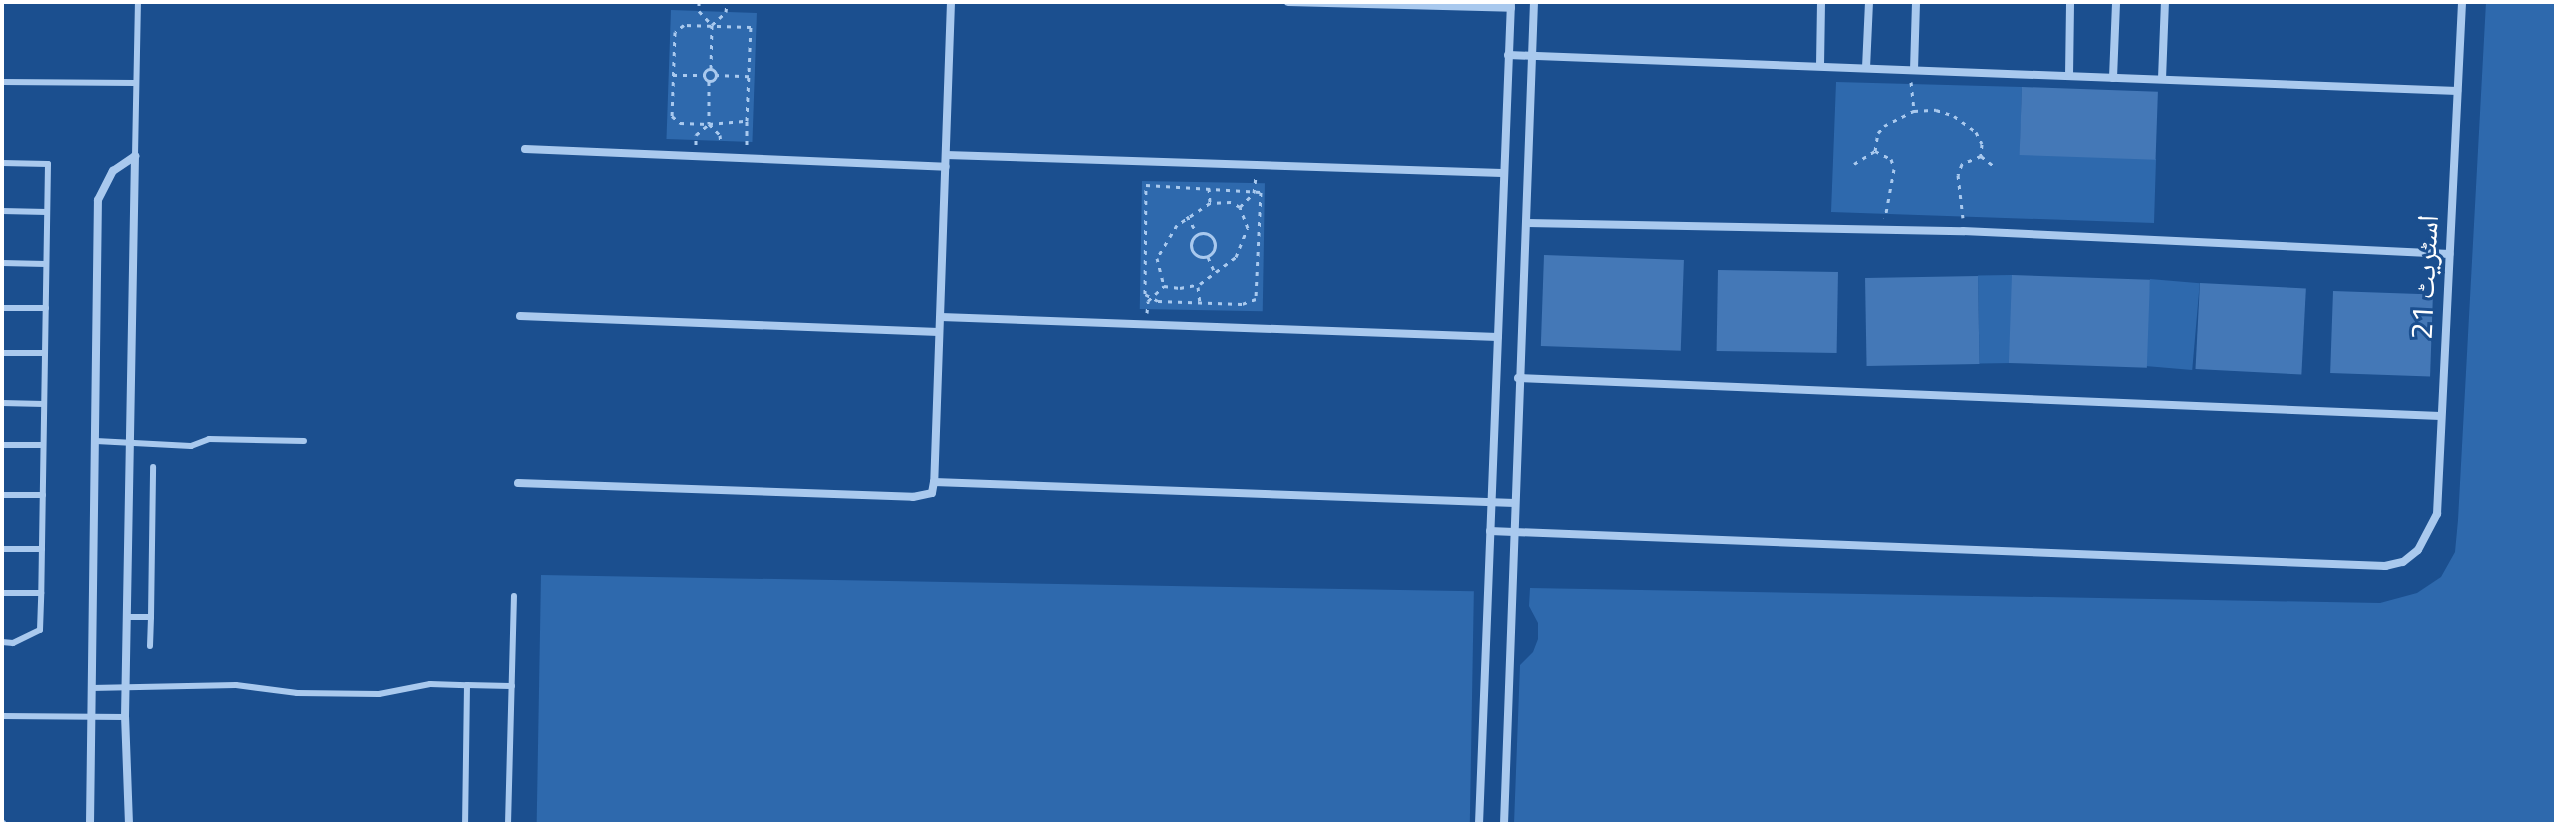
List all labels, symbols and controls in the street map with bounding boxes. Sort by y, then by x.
street label: اسٹریٹ 21 [2403,214,2445,340]

